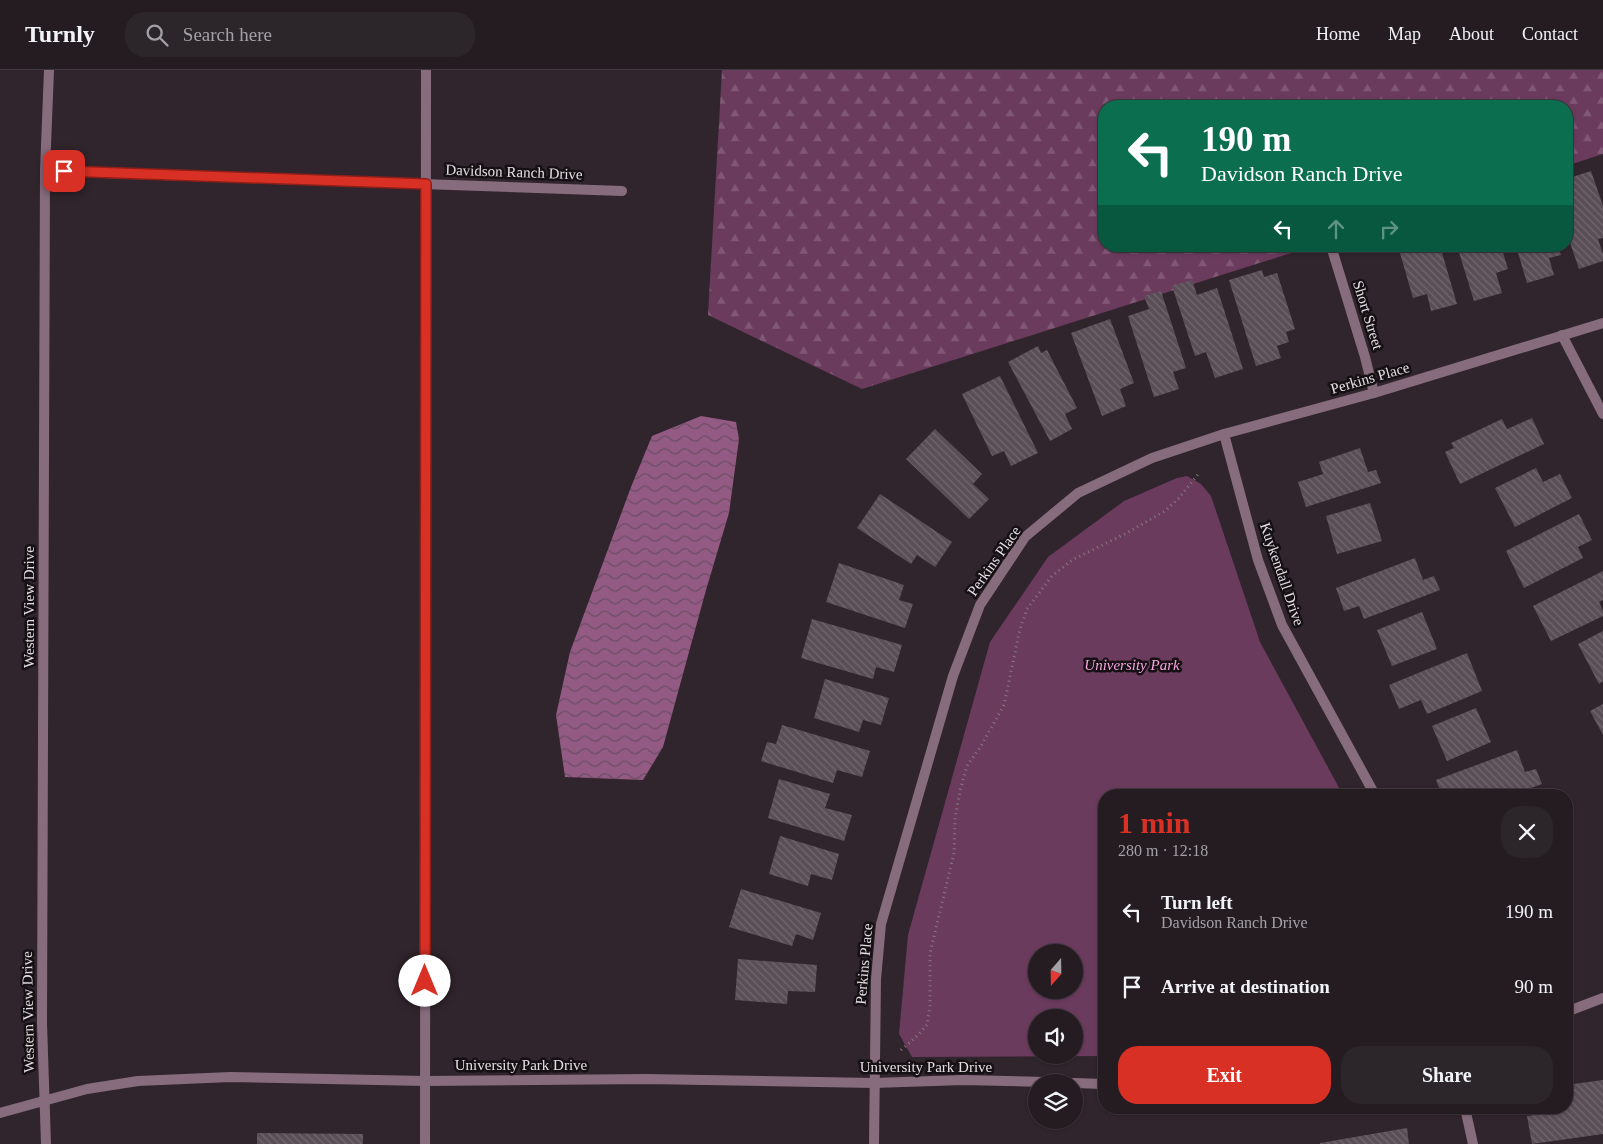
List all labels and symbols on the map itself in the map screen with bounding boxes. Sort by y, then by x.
pin [43,150,85,192]
street label: Davidson Ranch Drive [445,162,583,182]
street label: Short Street [1350,279,1386,352]
street label: Perkins Place [1329,359,1412,397]
street label: Kuykendall Drive [1257,520,1307,628]
street label: Perkins Place [964,523,1024,599]
street label: Western View Drive [21,546,37,668]
park label: University Park [1084,657,1180,673]
street label: Perkins Place [852,923,876,1005]
north arrow [1028,944,1082,999]
street label: Western View Drive [19,951,37,1073]
position arrow [398,954,450,1006]
street label: University Park Drive [455,1057,588,1073]
street label: University Park Drive [860,1059,993,1075]

